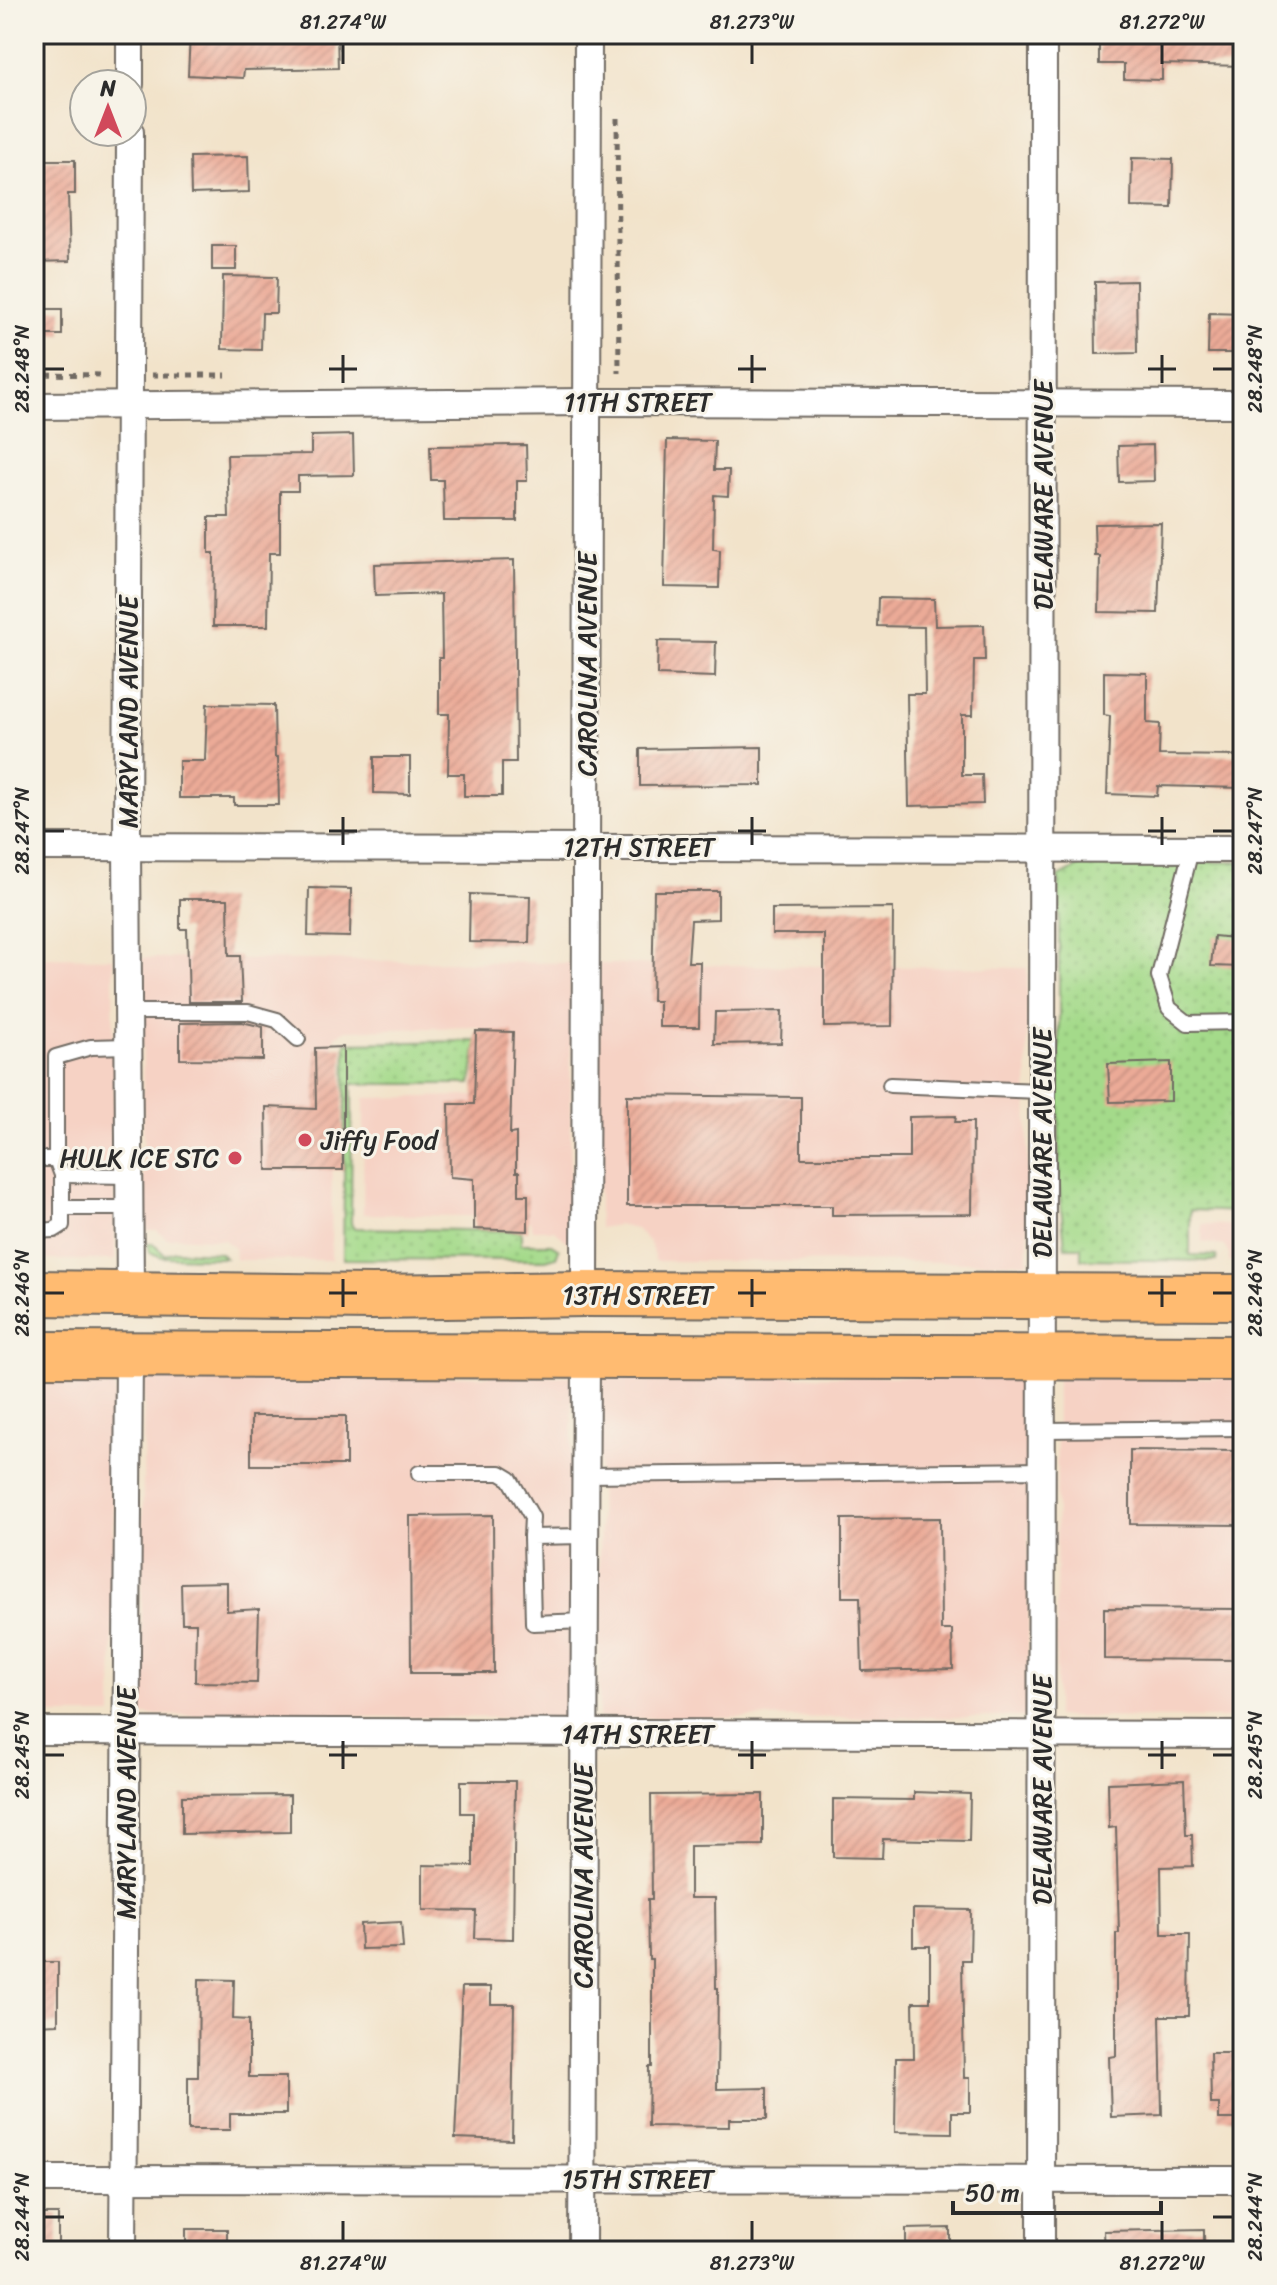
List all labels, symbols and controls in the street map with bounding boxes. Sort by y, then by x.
text: 81.274°W [300,5,387,40]
text: 81.273°W [710,5,795,40]
text: 81.272°W [1119,5,1205,40]
north arrow [68,68,148,148]
text: N [99,69,116,108]
text: 28.248°N [5,325,40,413]
text: 28.248°N [1238,325,1273,413]
street label: DELAWARE AVENUE [1020,378,1066,610]
street label: 11TH STREET [564,379,714,425]
street label: CAROLINA AVENUE [564,550,610,776]
street label: MARYLAND AVENUE [105,594,151,828]
text: 28.247°N [5,787,40,875]
text: 28.247°N [1238,787,1273,875]
street label: 12TH STREET [563,824,717,870]
street label: DELAWARE AVENUE [1019,1026,1065,1258]
place label: Jiffy Food [320,1117,440,1163]
marker: Jiffy Food [296,1131,314,1149]
place label: HULK ICE STC [59,1135,219,1181]
marker: HULK ICE STC [226,1149,244,1167]
text: 28.246°N [5,1249,40,1337]
text: 28.246°N [1238,1249,1273,1337]
street label: 13TH STREET [563,1272,716,1318]
street label: DELAWARE AVENUE [1019,1673,1065,1905]
street label: MARYLAND AVENUE [103,1685,149,1919]
text: 28.245°N [5,1711,40,1799]
street label: 14TH STREET [562,1711,717,1757]
text: 28.245°N [1238,1711,1273,1799]
street label: CAROLINA AVENUE [560,1762,606,1988]
street label: 15TH STREET [562,2156,716,2202]
scale bar [953,2165,1161,2215]
text: 50 m [965,2172,1020,2214]
text: 28.244°N [5,2173,40,2261]
text: 28.244°N [1238,2173,1273,2261]
text: 81.274°W [300,2246,387,2281]
text: 81.273°W [710,2246,795,2281]
text: 81.272°W [1119,2246,1205,2281]

